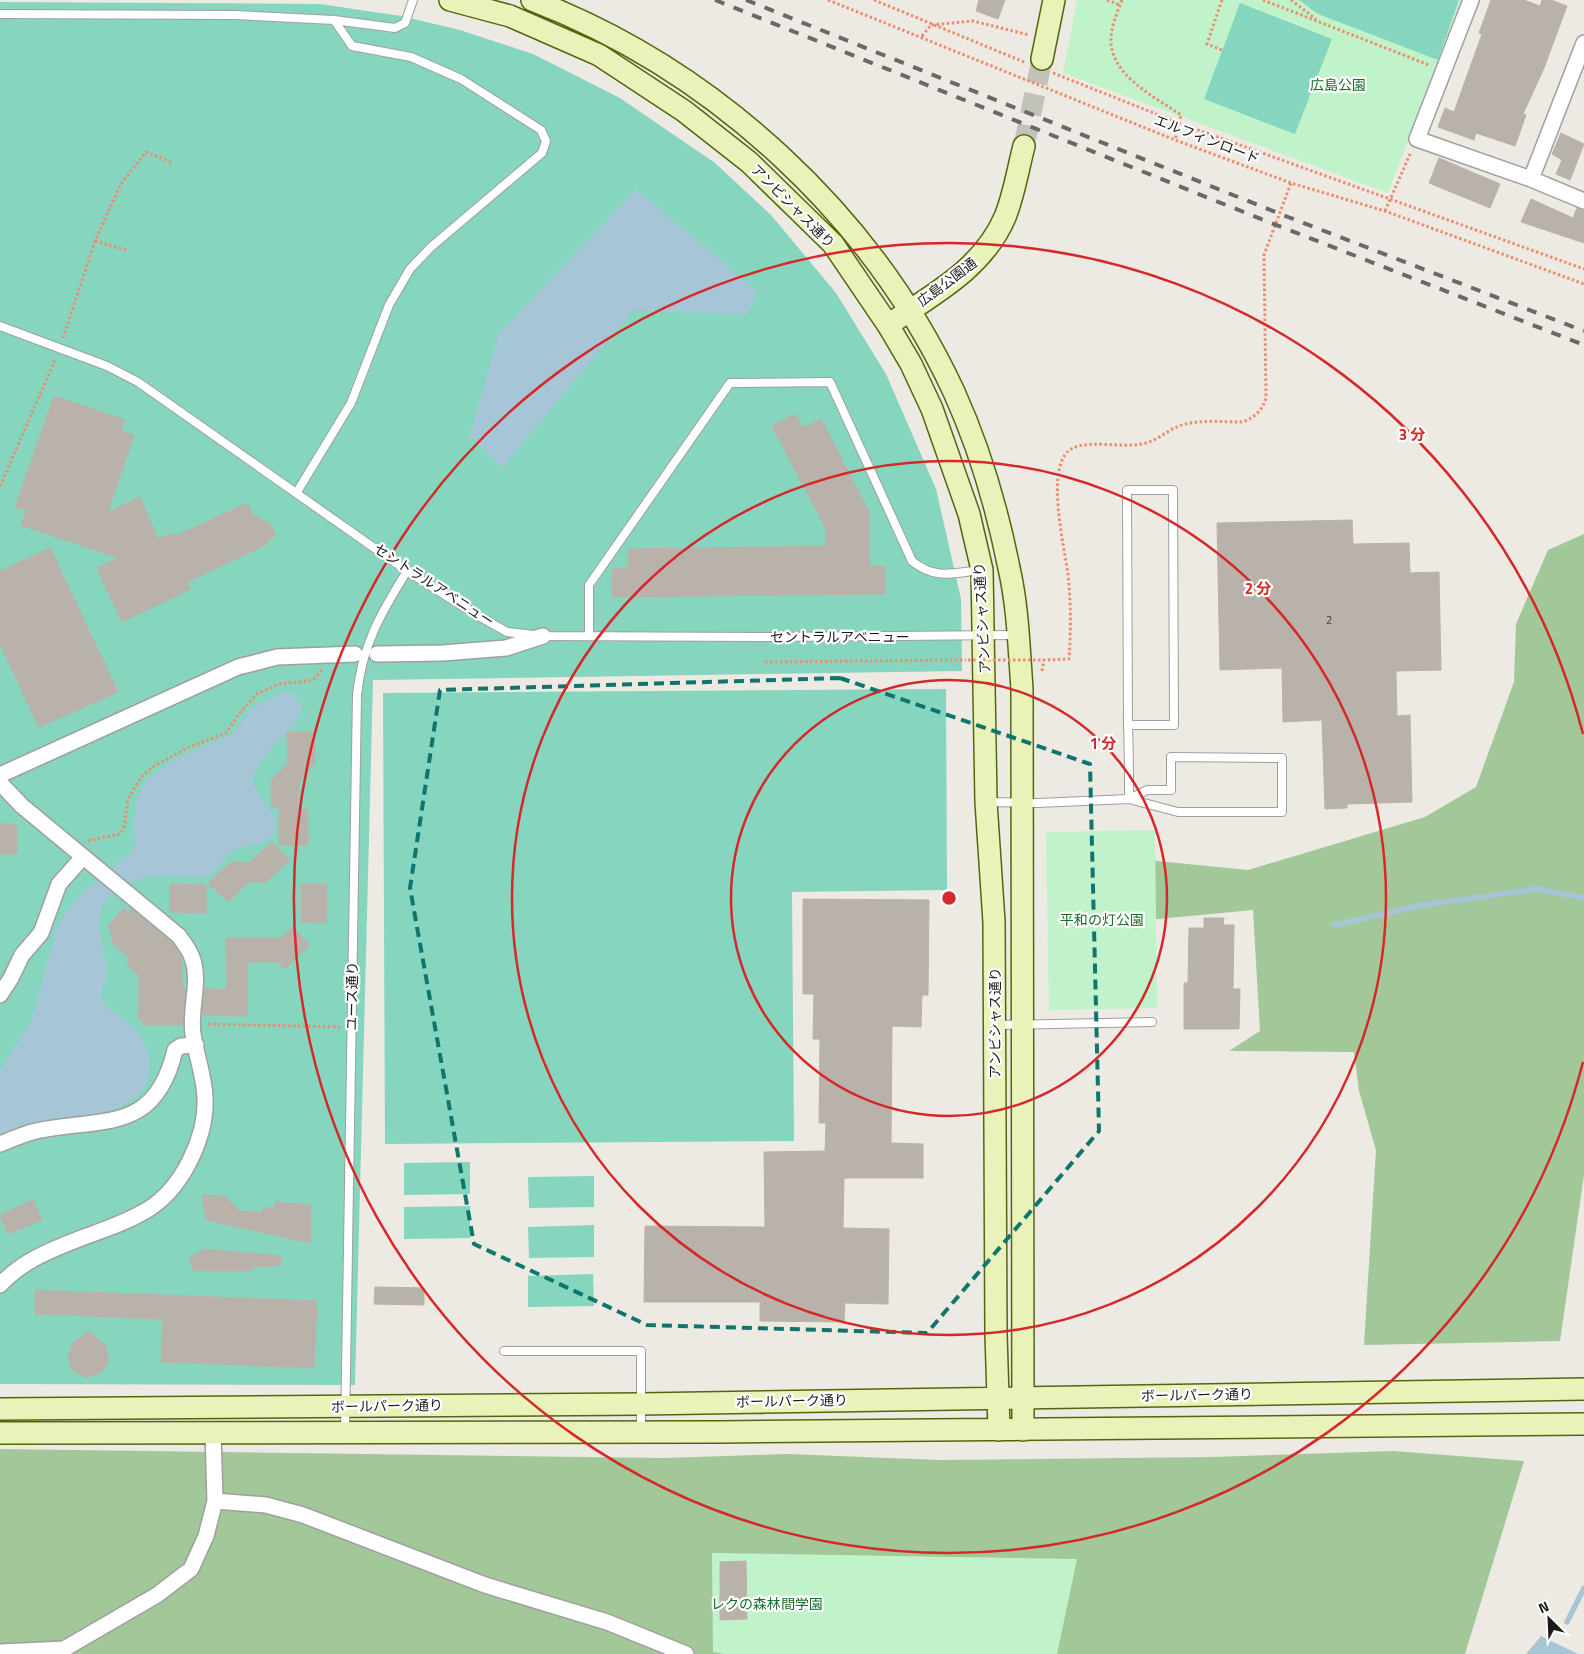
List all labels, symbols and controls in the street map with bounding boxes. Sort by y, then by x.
park label: 広島公園 [1310,74,1366,95]
street label: エルフィンロード [1151,109,1263,168]
street label: アンビシャス通り [747,159,840,252]
street label: 広島公園通 [912,252,981,311]
text: 3 分 [1399,423,1425,446]
street label: セントラルアベニュー [370,538,499,631]
street label: アンビシャス通り [968,562,995,674]
text: 2 分 [1245,577,1271,600]
house number: 2 [1326,612,1332,628]
street label: セントラルアベニュー [770,626,910,647]
text: 1 分 [1090,732,1116,755]
centre of rings [940,889,958,907]
park label: 平和の灯公園 [1060,909,1144,930]
street label: ユース通り [340,961,363,1031]
street label: アンビシャス通り [984,967,1005,1079]
street label: ボールパーク通り [1141,1383,1253,1406]
street label: ボールパーク通り [736,1389,848,1412]
street label: ボールパーク通り [331,1394,443,1417]
park label: レクの森林間学園 [711,1593,823,1614]
north arrow [1524,1594,1574,1644]
text: N [1535,1595,1552,1618]

